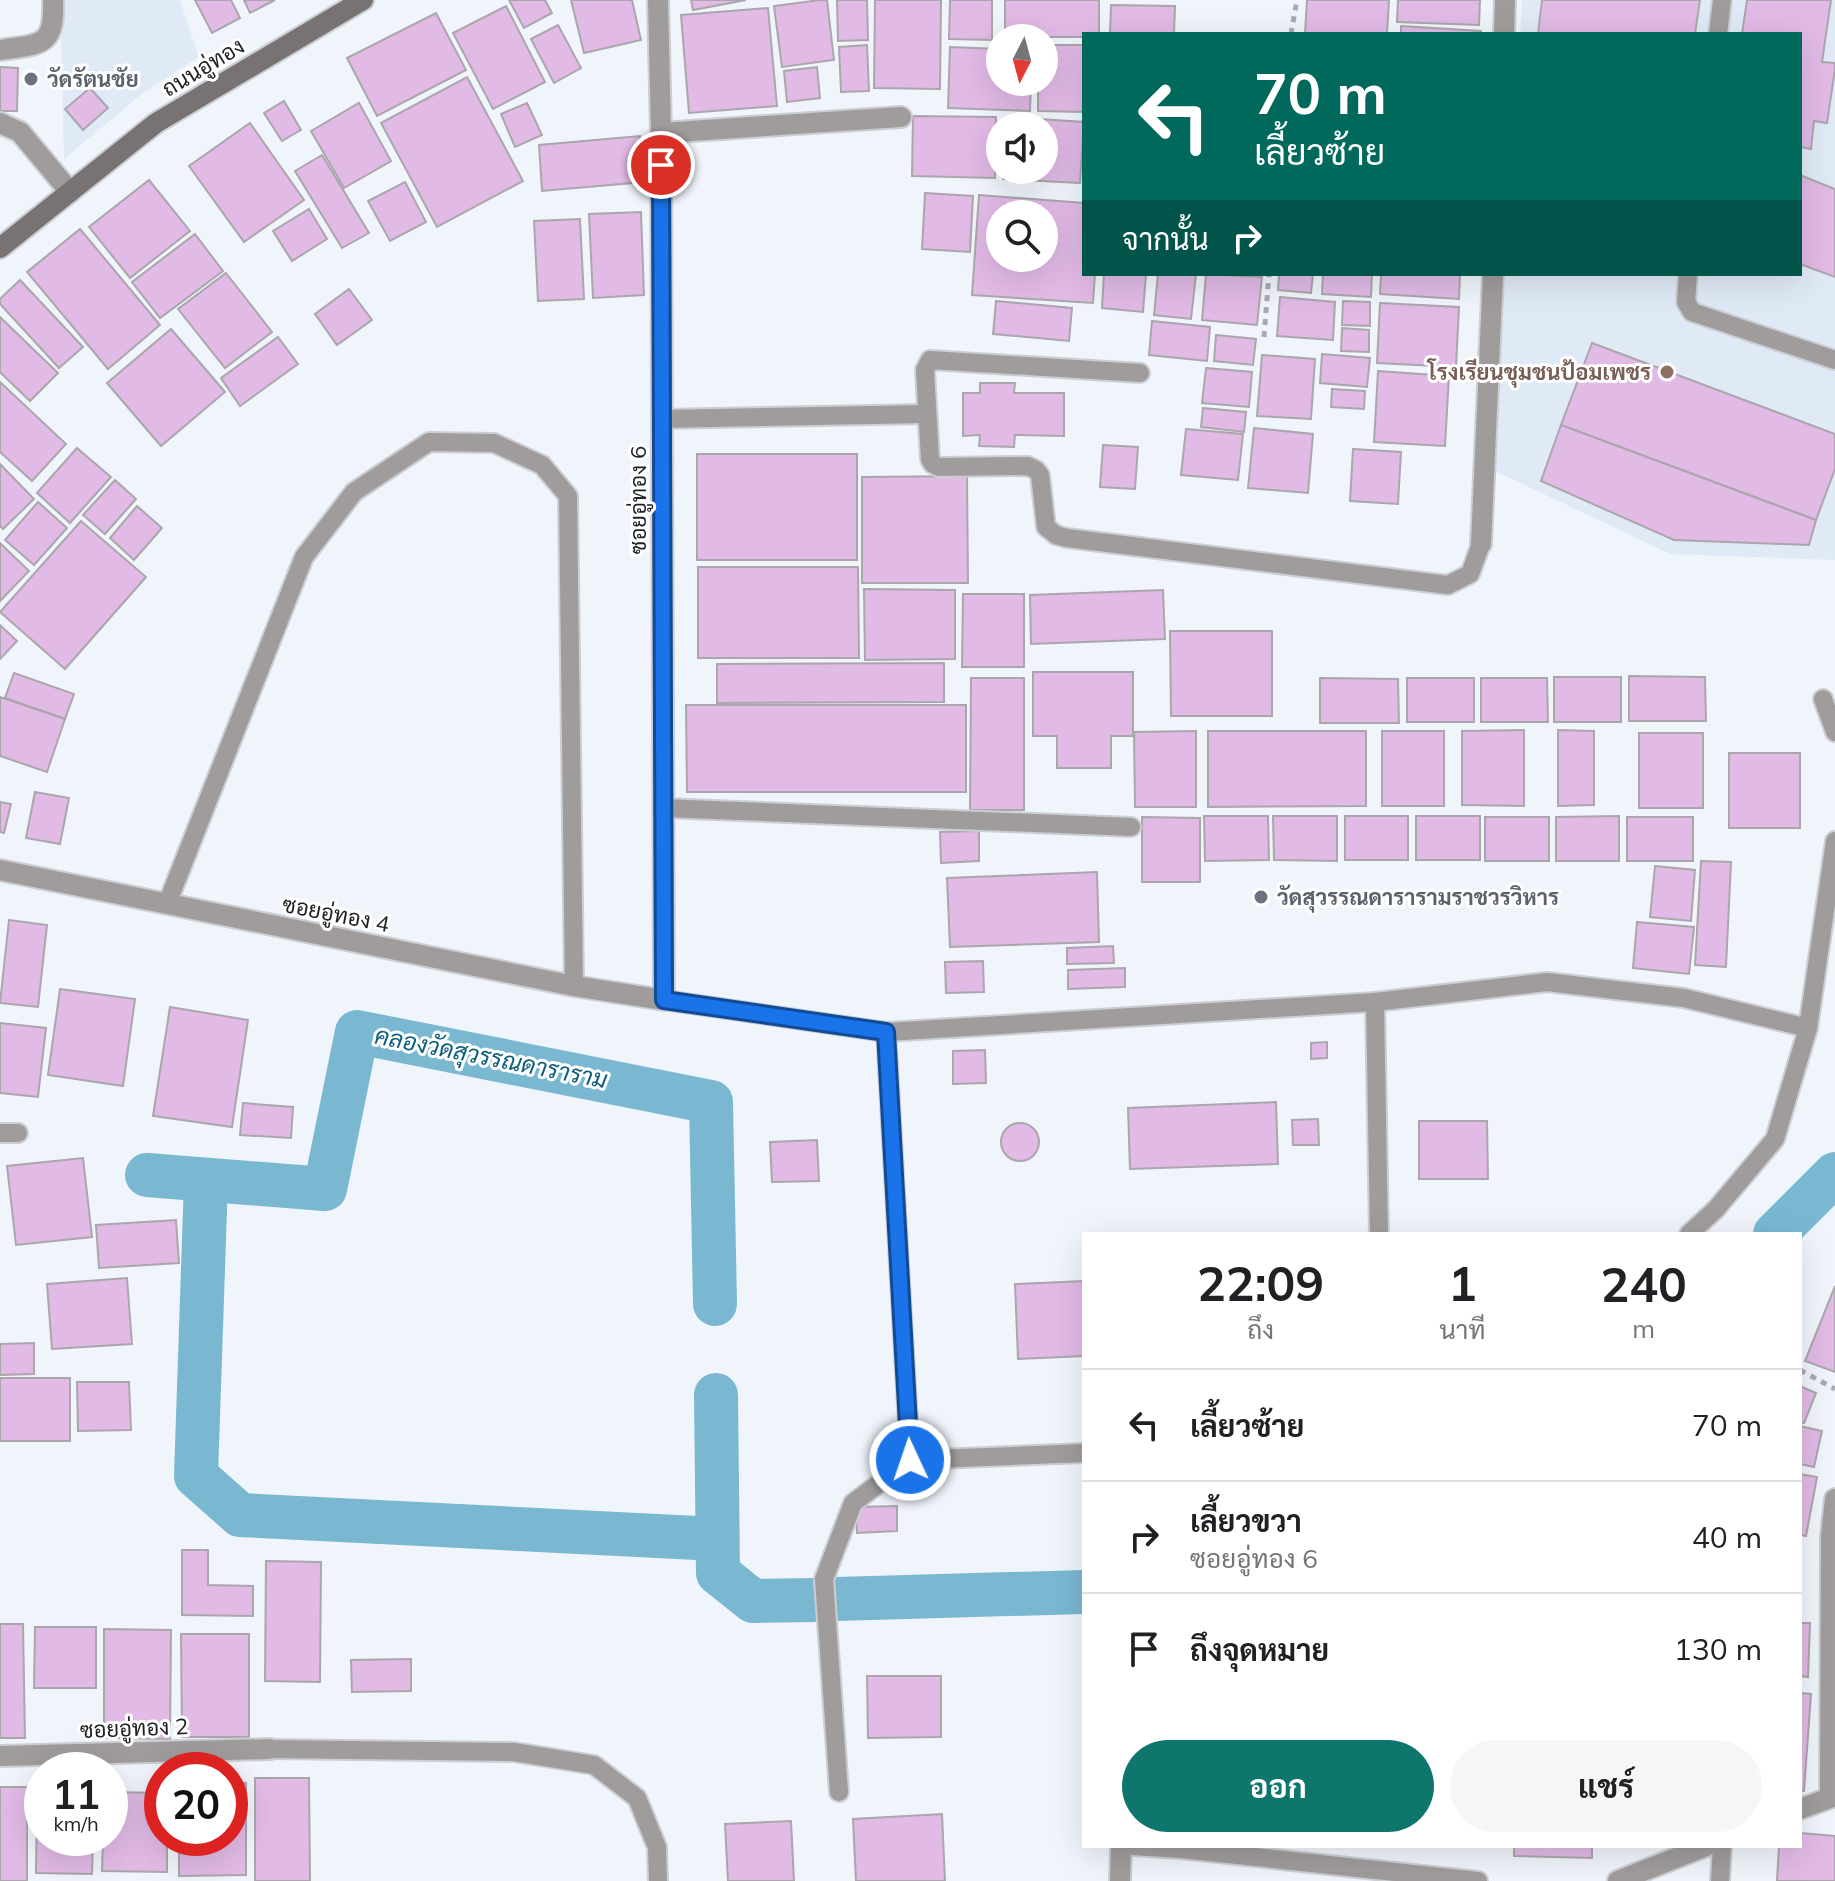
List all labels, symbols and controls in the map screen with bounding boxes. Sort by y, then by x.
north arrow [986,24,1058,96]
map controls [986,24,1058,272]
street label: ถนนอู่ทอง [157,32,250,104]
text: 70 m [1254,58,1387,128]
icon: left [1122,64,1226,168]
place label: วัดรัตนชัย [47,65,139,93]
marker: วัดรัตนชัย [22,70,40,88]
button: sound [986,112,1058,184]
text: เลี้ยวซ้าย [1254,129,1385,174]
pin [627,131,695,199]
icon: arrive [639,143,683,187]
button: search [986,200,1058,272]
icon: right [1225,216,1269,260]
text: จากนั้น [1122,220,1209,258]
place label: โรงเรียนชุมชนป้อมเพชร [1426,358,1651,388]
marker: โรงเรียนชุมชนป้อมเพชร [1658,363,1676,381]
street label: ซอยอู่ทอง 6 [624,446,654,554]
place label: วัดสุวรรณดารารามราชวรวิหาร [1277,883,1559,913]
marker: วัดสุวรรณดารารามราชวรวิหาร [1252,888,1270,906]
street label: ซอยอู่ทอง 4 [280,890,392,940]
water label: คลองวัดสุวรรณดาราราม [372,1020,610,1096]
text: 22:09 [1197,1253,1324,1313]
text: 1 [1448,1253,1477,1313]
text: 240 [1601,1254,1687,1314]
text: m [1632,1312,1655,1345]
text: ถึง [1247,1313,1274,1346]
text: นาที [1439,1313,1485,1346]
icon: left [1122,1403,1166,1447]
text: 70 m [1692,1406,1762,1444]
text: เลี้ยวซ้าย [1190,1407,1304,1445]
position arrow [868,1418,952,1502]
text: เลี้ยวขวา [1190,1502,1302,1540]
icon: right [1122,1515,1166,1559]
text: 40 m [1692,1518,1762,1556]
text: ซอยอู่ทอง 6 [1190,1542,1318,1575]
icon: arrive [1122,1627,1166,1671]
text: 130 m [1674,1630,1762,1668]
text: ถึงจุดหมาย [1190,1631,1329,1669]
street label: ซอยอู่ทอง 2 [79,1712,189,1746]
button: ออก [1122,1740,1434,1832]
button: แชร์ [1450,1740,1762,1832]
speed limit sign: 20 [144,1752,248,1856]
text: 11 [52,1769,100,1819]
text: km/h [53,1811,99,1836]

